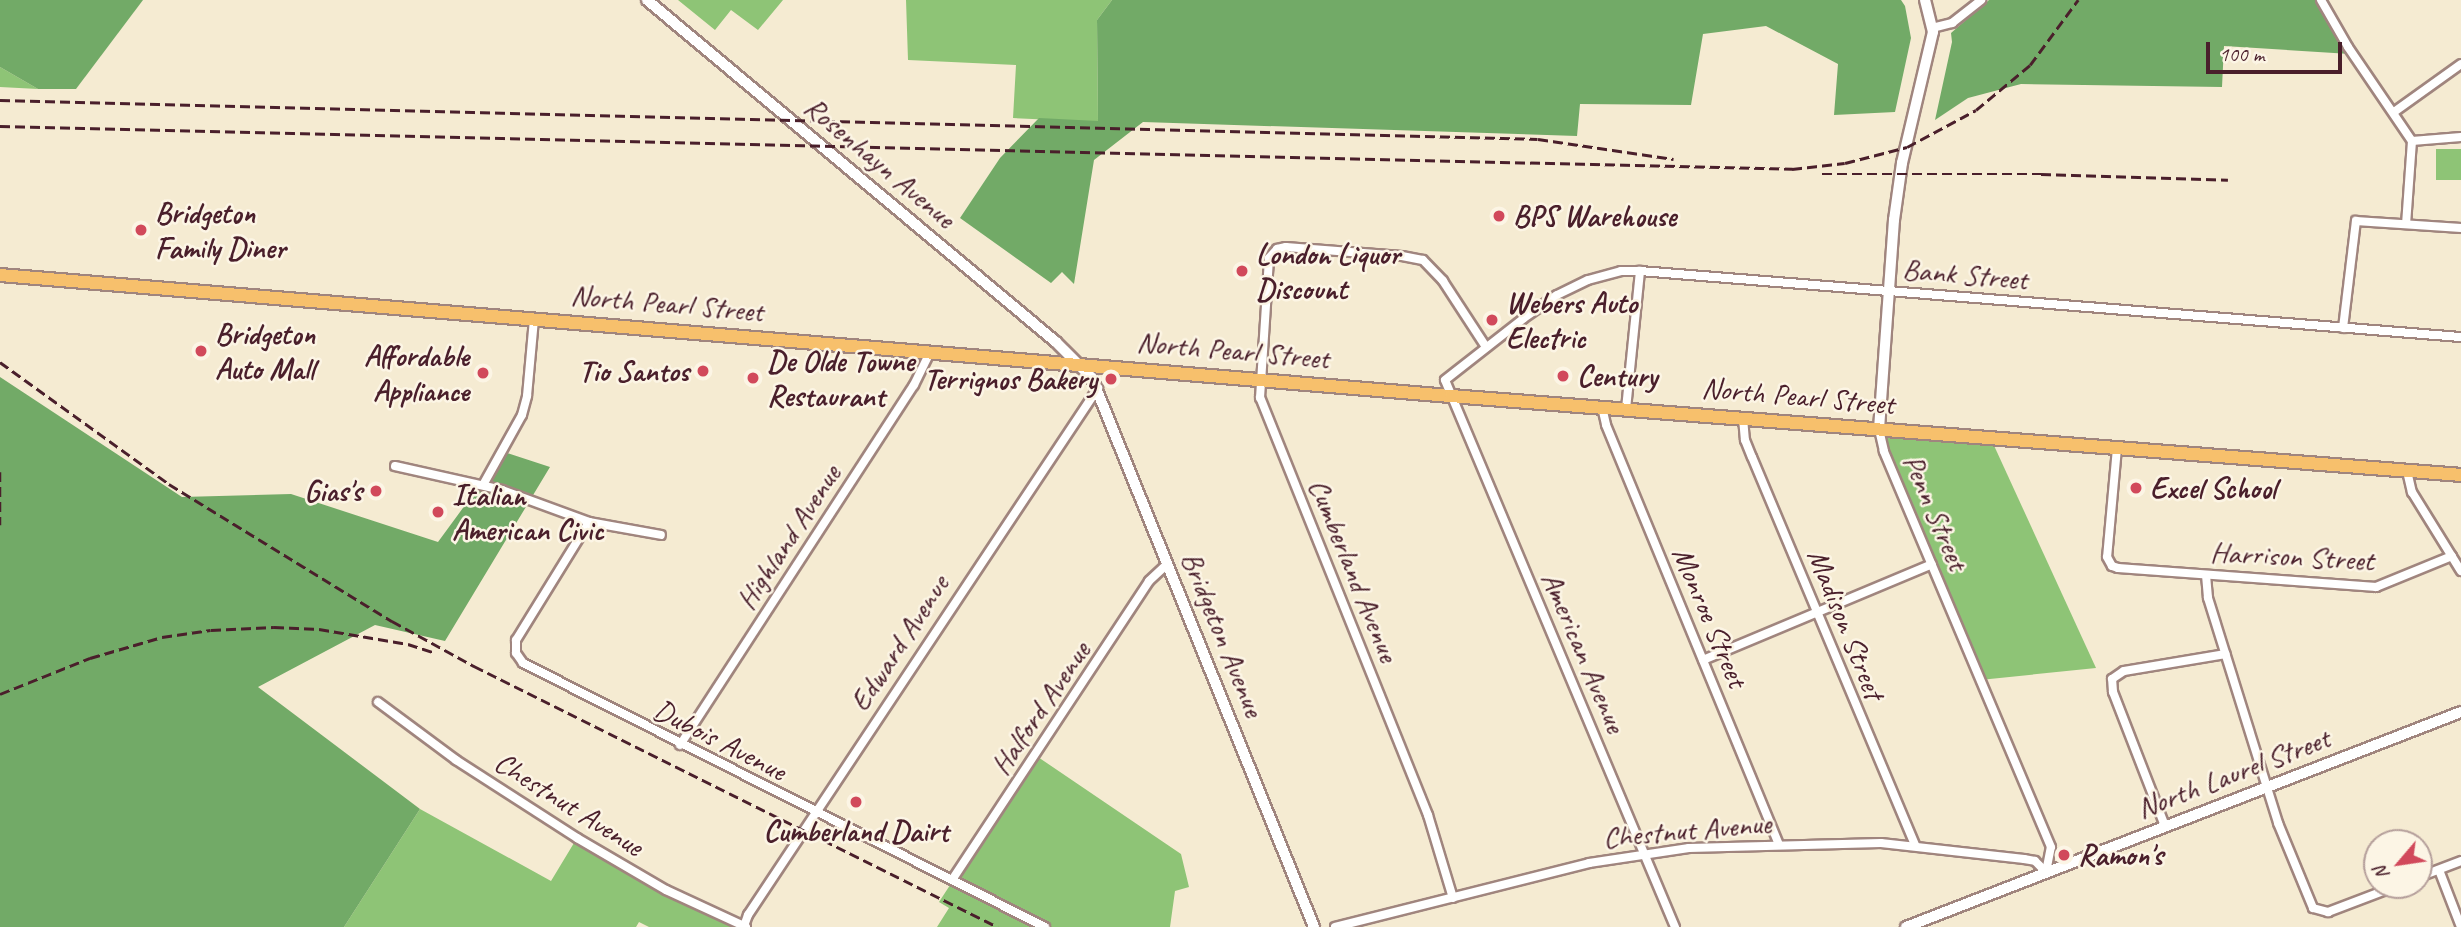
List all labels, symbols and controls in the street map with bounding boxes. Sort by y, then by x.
scale bar [2209,28,2346,72]
text: 100 m [2219,41,2264,67]
street label: Rosenhayn Avenue [797,89,963,235]
place label: Bridgeton Family Diner [155,195,286,265]
place label: BPS Warehouse [1513,198,1676,234]
marker: BPS Warehouse [1491,208,1507,224]
marker: Bridgeton Family Diner [133,222,149,238]
place label: London Liquor Discount [1256,236,1400,306]
street label: Bank Street [1901,251,2029,297]
marker: London Liquor Discount [1234,263,1250,279]
street label: North Pearl Street [569,277,765,329]
place label: Webers Auto Electric [1506,285,1637,356]
marker: Webers Auto Electric [1484,312,1500,328]
place label: Bridgeton Auto Mall [215,316,315,386]
street label: North Pearl Street [1135,324,1331,376]
place label: Affordable Appliance [364,338,469,408]
marker: Bridgeton Auto Mall [193,343,209,359]
place label: De Olde Towne Restaurant [767,343,914,414]
place label: Tio Santos [578,353,689,389]
place label: Century [1577,358,1657,394]
place label: Terrignos Bakery [924,361,1097,397]
marker: Tio Santos [695,363,711,379]
marker: Affordable Appliance [475,365,491,381]
marker: Century [1555,368,1571,384]
marker: De Olde Towne Restaurant [745,370,761,386]
street label: North Pearl Street [1700,370,1896,422]
marker: Terrignos Bakery [1103,371,1119,387]
street label: Penn Street [1895,449,1977,575]
street label: Highland Avenue [728,458,848,616]
place label: Excel School [2150,470,2276,506]
place label: Gias's [304,473,362,509]
street label: Cumberland Avenue [1301,473,1407,667]
place label: Italian American Civic [452,477,603,548]
marker: Excel School [2128,480,2144,496]
marker: Gias's [368,483,384,499]
marker: Italian American Civic [430,504,446,520]
street label: Harrison Street [2209,534,2375,578]
street label: Monroe Street [1664,541,1756,693]
street label: Madison Street [1800,544,1892,704]
street label: Bridgeton Avenue [1174,546,1272,722]
street label: American Avenue [1534,566,1634,738]
street label: Edward Avenue [842,568,956,718]
street label: Halford Avenue [982,634,1098,782]
street label: Dubois Avenue [648,691,792,789]
street label: North Laurel Street [2131,719,2335,827]
street label: Chestnut Avenue [488,744,650,864]
marker: Cumberland Dairt [848,794,864,810]
street label: Chestnut Avenue [1601,805,1773,855]
place label: Cumberland Dairt [764,813,948,849]
north arrow [2363,829,2433,899]
place label: Ramon's [2078,837,2163,873]
marker: Ramon's [2056,847,2072,863]
text: N [2368,862,2395,884]

